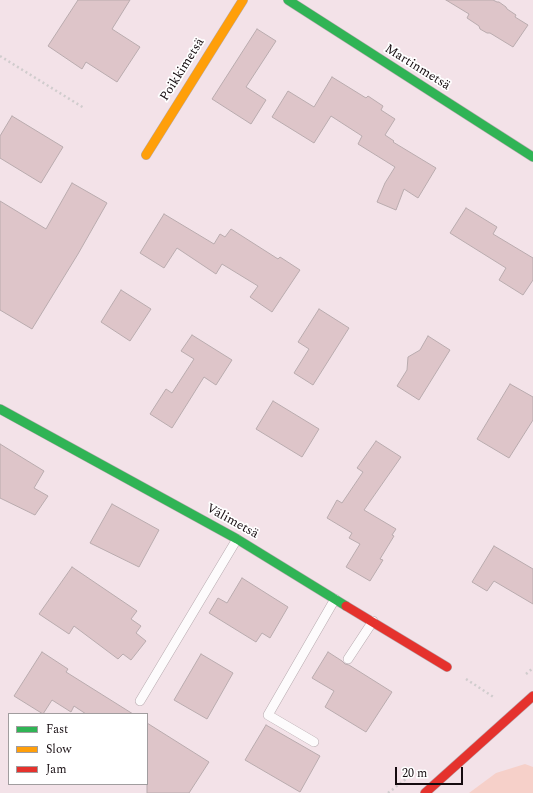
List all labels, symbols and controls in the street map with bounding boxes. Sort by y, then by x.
street label: Poikkimetsä [157,36,209,104]
street label: Martinmetsä [381,42,453,94]
street label: Välimetsä [203,501,261,543]
legend [8,713,148,785]
text: Fast [46,720,68,739]
text: Slow [46,740,71,759]
scale bar [397,759,465,785]
text: Jam [46,760,67,779]
text: 20 m [402,764,427,783]

